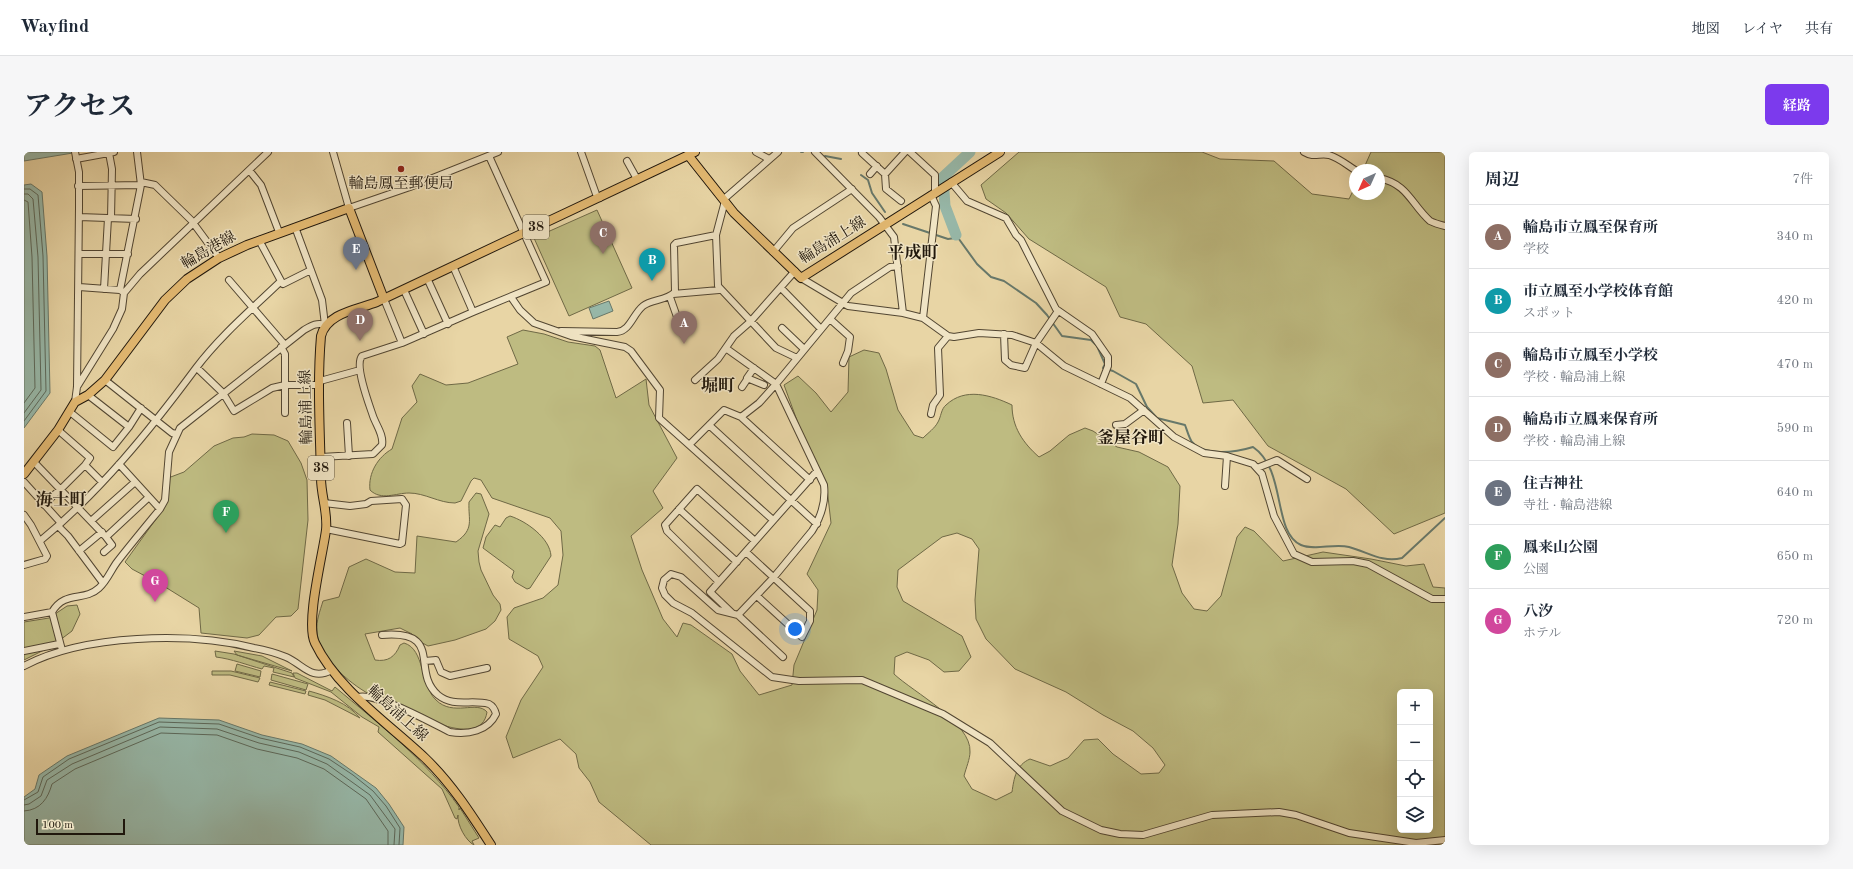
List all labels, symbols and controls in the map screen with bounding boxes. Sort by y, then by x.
text: Wayfind [20,18,89,37]
text: 地図 [1692,22,1720,36]
text: レイヤ [1742,22,1783,36]
text: 共有 [1805,22,1833,36]
button: 経路 [1765,84,1829,125]
text: アクセス [24,94,135,122]
marker: 輪島鳳至郵便局 [396,164,406,174]
north arrow [1349,164,1385,200]
text: 周辺 [1485,172,1519,189]
text: 7件 [1792,173,1813,186]
place label: 輪島鳳至郵便局 [348,175,454,192]
street label: 輪島浦上線 [796,213,869,267]
road number: 38 [523,215,549,239]
pin: C [590,221,616,254]
text: 輪島市立鳳至保育所 [1523,221,1658,236]
street label: 輪島港線 [178,228,239,272]
text: A [1493,230,1503,243]
text: 340 m [1776,230,1813,243]
pin: E [343,237,369,270]
district label: 平成町 [888,243,939,262]
text: 学校 [1523,243,1549,256]
pin: B [639,248,665,281]
text: 市立鳳至小学校体育館 [1523,285,1673,300]
text: B [1493,294,1503,307]
text: 420 m [1776,294,1813,307]
text: スポット [1523,307,1575,320]
pin: D [347,308,373,341]
pin: A [671,311,697,344]
text: 輪島市立鳳至小学校 [1523,349,1658,364]
text: C [1494,358,1502,371]
text: 470 m [1776,358,1813,371]
street label: 輪島浦上線 [297,369,315,445]
text: 学校 · 輪島浦上線 [1523,371,1625,384]
district label: 堀町 [701,376,735,395]
text: 輪島市立鳳来保育所 [1523,413,1658,428]
text: D [1493,422,1503,435]
text: 590 m [1776,422,1813,435]
district label: 釜屋谷町 [1097,428,1165,447]
text: 学校 · 輪島浦上線 [1523,435,1625,448]
road number: 38 [308,456,334,480]
text: 住吉神社 [1523,477,1583,492]
text: E [1494,486,1502,499]
text: 640 m [1776,486,1813,499]
district label: 海士町 [36,490,87,509]
text: 寺社 · 輪島港線 [1523,499,1612,512]
pin: F [213,500,239,533]
text: 鳳来山公園 [1523,541,1598,556]
text: F [1494,550,1502,563]
text: 650 m [1776,550,1813,563]
text: 公園 [1523,563,1549,576]
pin: G [142,569,168,602]
text: 八汐 [1523,605,1553,620]
text: G [1493,614,1503,627]
text: 720 m [1776,614,1813,627]
your location [785,619,805,639]
text: ホテル [1523,627,1561,640]
street label: 輪島浦上線 [364,682,431,745]
map controls [1397,689,1433,833]
button: + [1397,689,1433,725]
button: − [1397,725,1433,761]
button: locate [1397,761,1433,797]
button: layers [1397,797,1433,833]
scale bar [36,817,125,836]
text: 100 m [42,820,73,831]

